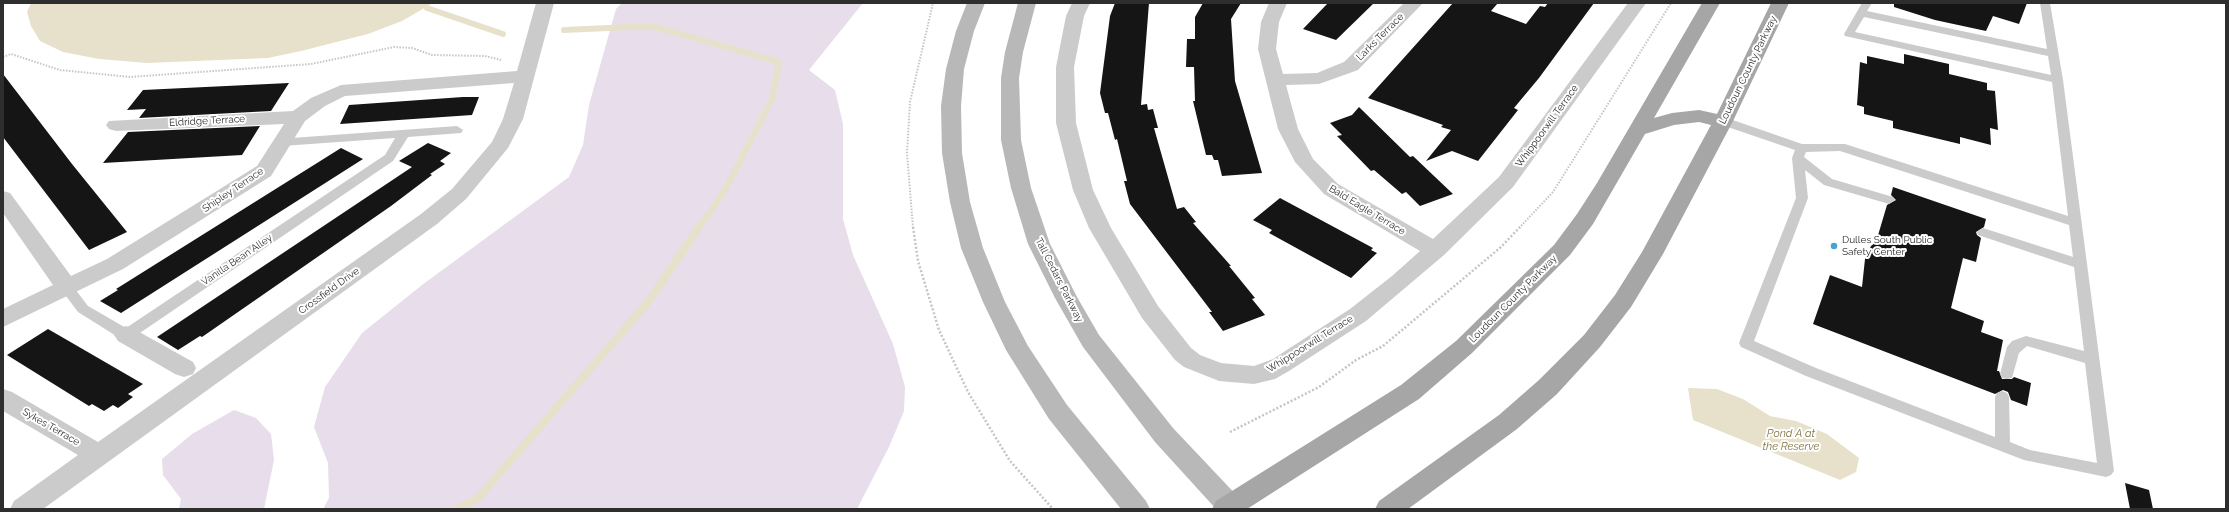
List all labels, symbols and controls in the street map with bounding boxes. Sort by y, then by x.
street label: Larks Terrace [1354,11,1406,63]
street label: Loudoun County Parkway [1717,14,1779,126]
street label: Whippoorwill Terrace [1513,82,1581,170]
street label: Eldridge Terrace [169,113,245,129]
street label: Shipley Terrace [200,165,266,215]
street label: Bald Eagle Terrace [1327,182,1407,238]
street label: Vanilla Bean Alley [199,232,275,288]
place label: Dulles South Public Safety Center [1842,234,1932,258]
street label: Tall Cedars Parkway [1033,236,1085,324]
marker: Dulles South Public Safety Center [1829,241,1839,251]
street label: Loudoun County Parkway [1467,253,1559,345]
street label: Crossfield Drive [296,265,362,317]
street label: Whippoorwill Terrace [1265,313,1355,375]
street label: Sykes Terrace [20,406,82,448]
water label: Pond A at the Reserve [1763,427,1819,453]

